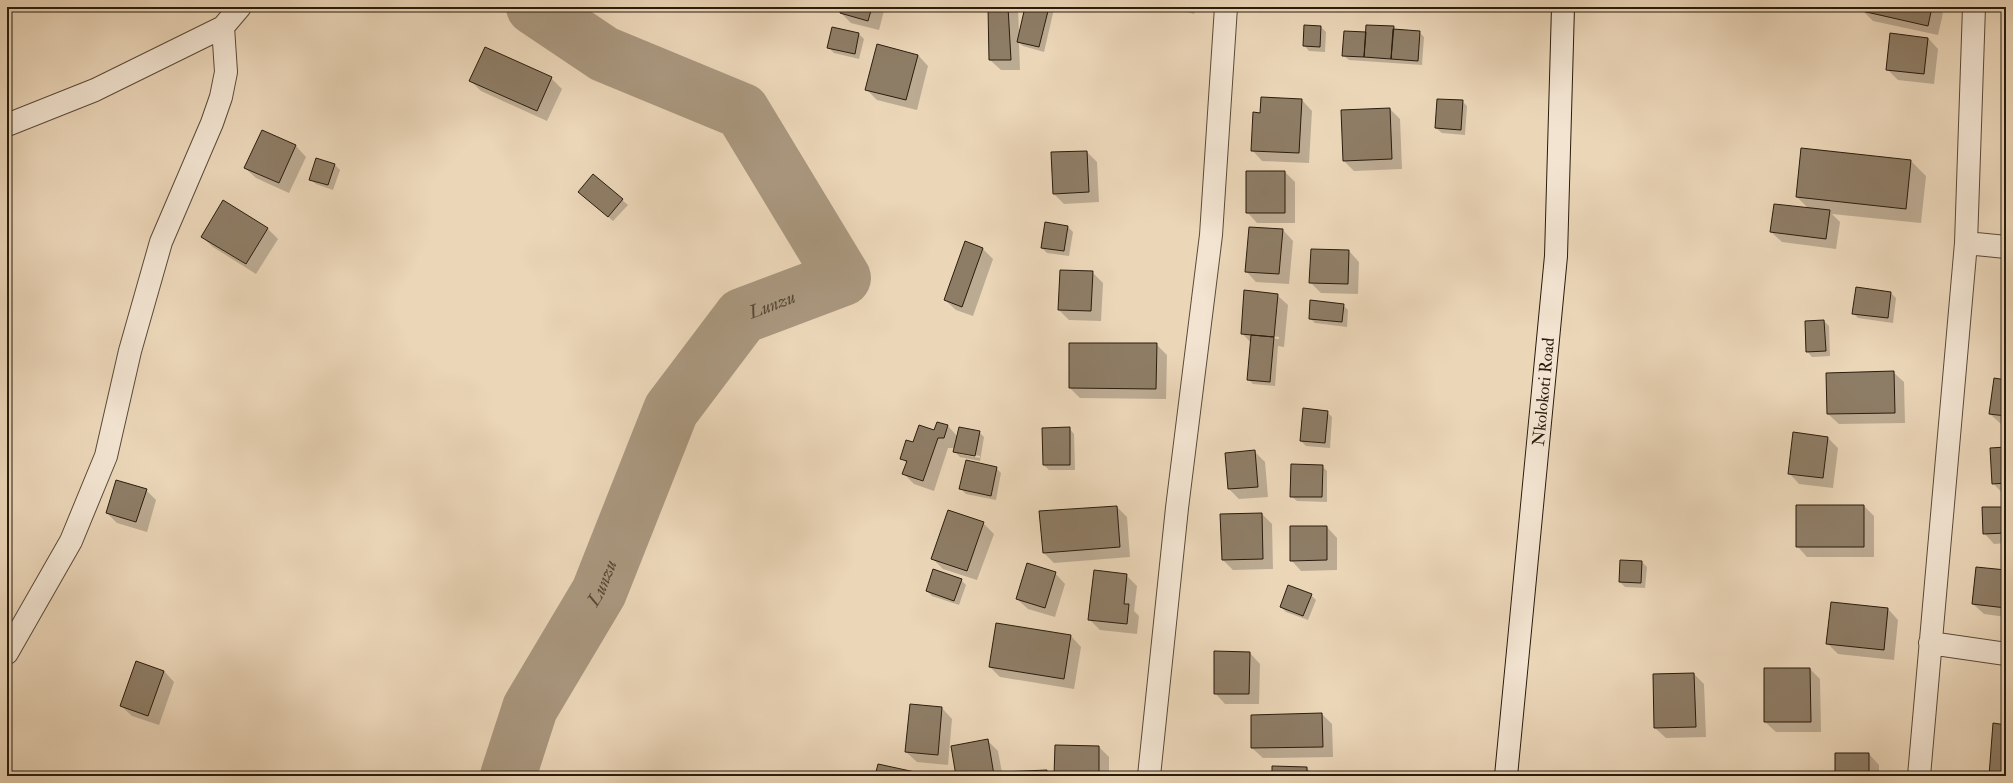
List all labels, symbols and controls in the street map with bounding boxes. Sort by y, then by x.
water label: Lunzu [744,285,799,324]
street label: Nkolokoti Road [1527,336,1559,447]
water label: Lunzu [581,556,622,611]

